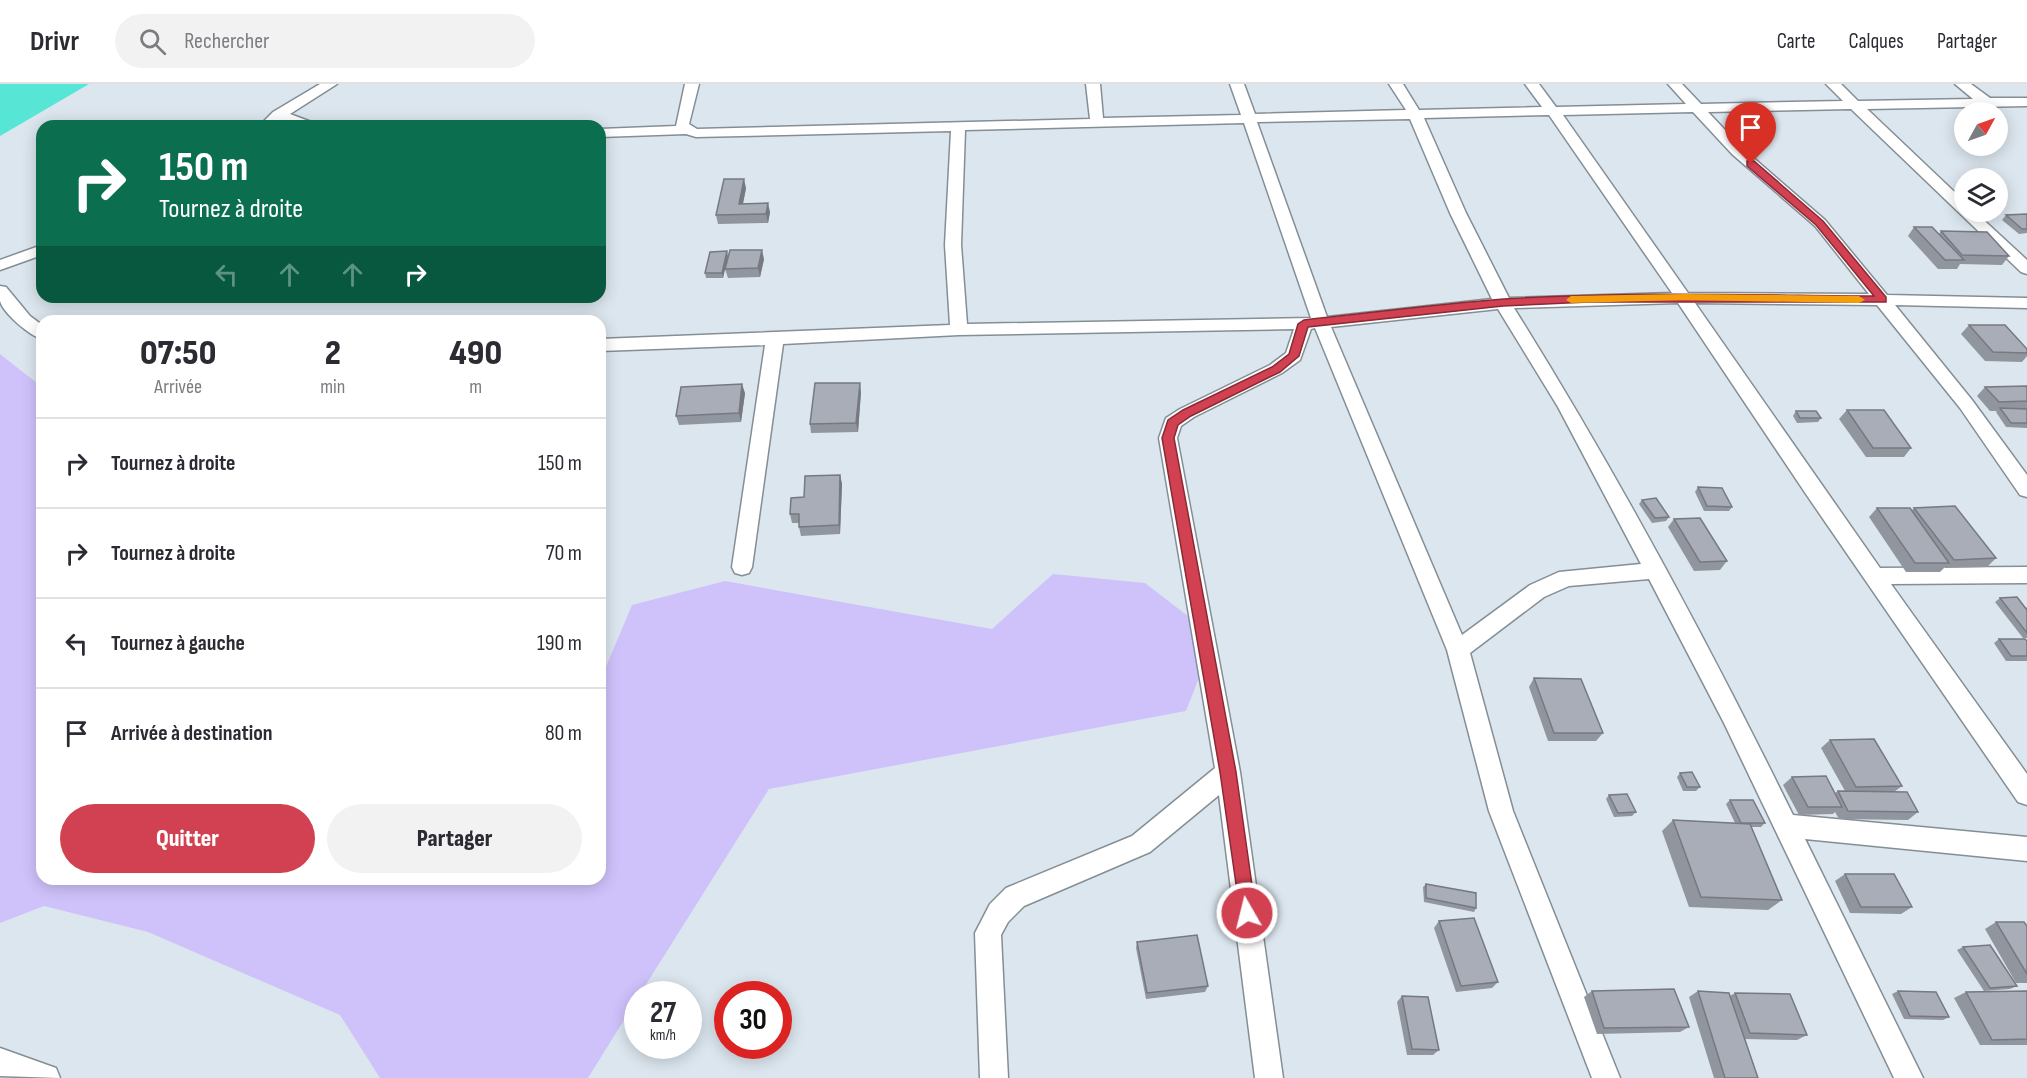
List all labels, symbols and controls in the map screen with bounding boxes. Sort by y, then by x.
search box [115,14,535,68]
text: Drivr [30,25,79,58]
icon: search [136,25,169,58]
text: Rechercher [184,28,269,55]
text: Carte [1777,29,1816,54]
text: Calques [1849,29,1904,54]
text: Partager [1937,29,1997,54]
pin [1725,102,1776,164]
north arrow [1954,102,2008,156]
map controls [1954,102,2008,222]
icon: arrive [1734,111,1767,144]
text: 150 m [159,142,248,193]
icon: right [60,144,138,222]
button: layers [1954,168,2008,222]
text: Tournez à droite [159,193,303,225]
icon: left [210,258,243,291]
icon: ahead [273,258,306,291]
icon: ahead [336,258,369,291]
icon: right [399,258,432,291]
text: 07:50 [140,332,216,375]
text: 2 [325,332,341,375]
text: 490 [449,332,502,375]
text: Arrivée [154,375,202,399]
text: min [320,375,345,399]
text: m [469,375,482,399]
icon: right [60,447,93,480]
text: Tournez à droite [111,450,236,477]
text: 150 m [538,450,582,477]
icon: right [60,537,93,570]
text: Tournez à droite [111,540,236,567]
text: 70 m [546,540,582,567]
icon: left [60,627,93,660]
text: Tournez à gauche [111,630,245,657]
text: 190 m [537,630,582,657]
icon: arrive [60,717,93,750]
text: Arrivée à destination [111,720,273,747]
text: 80 m [545,720,582,747]
button: Quitter [60,804,315,873]
button: Partager [327,804,582,873]
position arrow [1215,881,1279,945]
speed limit sign: 30 [714,981,792,1059]
text: 27 [650,995,676,1031]
text: km/h [650,1026,676,1045]

